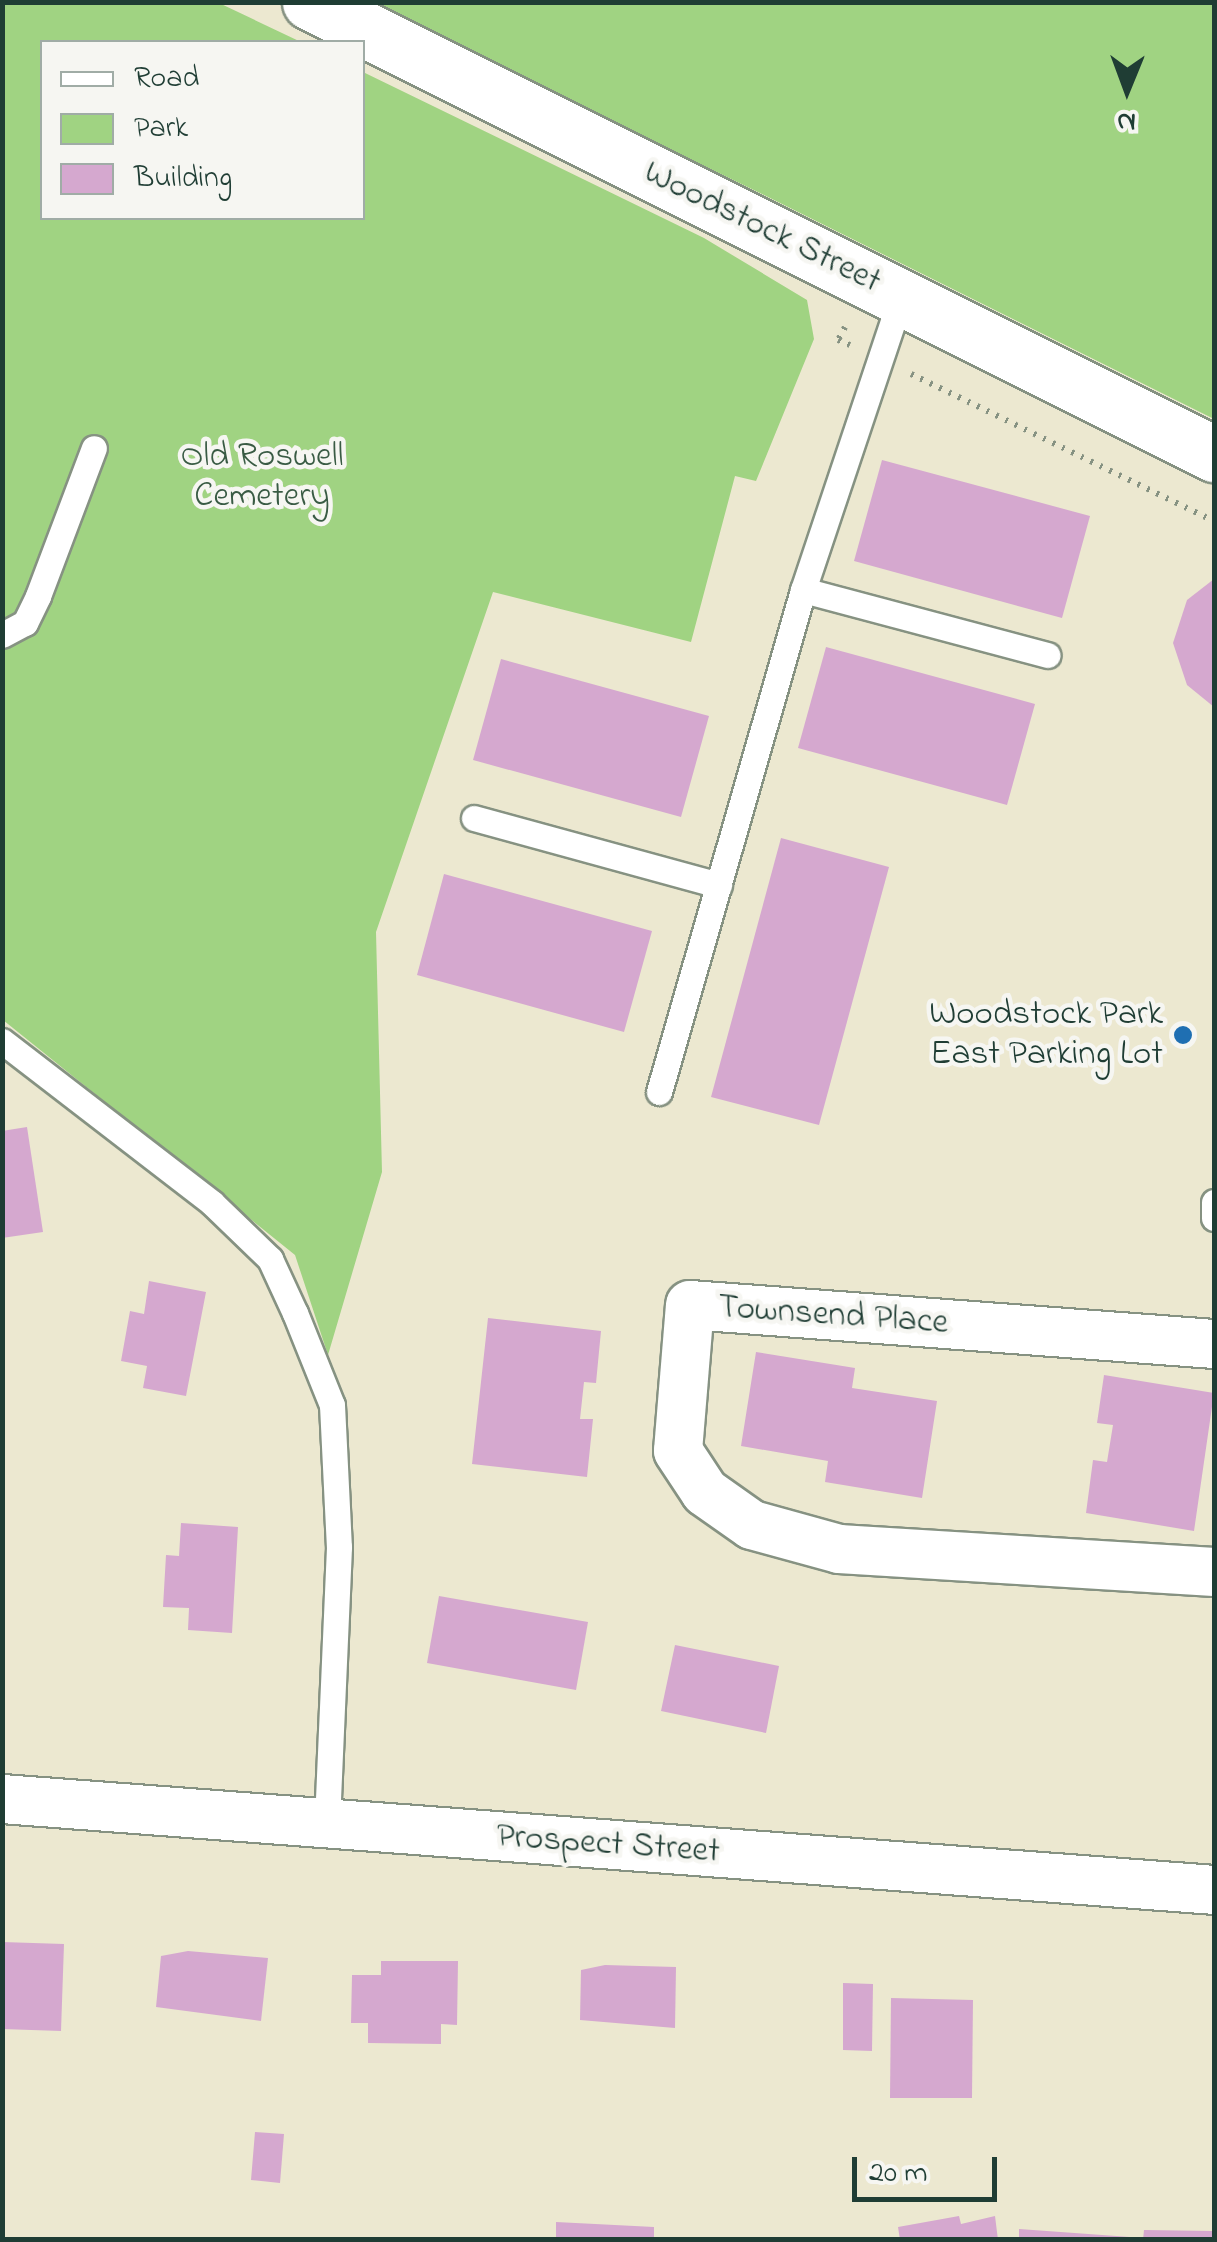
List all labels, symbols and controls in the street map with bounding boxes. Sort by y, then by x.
legend [40,40,365,220]
north arrow [1077,40,1177,140]
text: Road [134,57,199,101]
text: N [1117,100,1136,141]
text: Park [134,107,188,151]
street label: Woodstock Street [636,152,888,304]
text: Building [134,157,232,201]
park label: Old Roswell Cemetery [180,436,344,518]
place label: Woodstock Park East Parking Lot [929,994,1163,1076]
marker: Woodstock Park East Parking Lot [1172,1024,1194,1046]
street label: Townsend Place [717,1287,949,1345]
street label: Prospect Street [495,1816,721,1874]
scale bar [857,2137,1002,2199]
text: 20 m [869,2152,928,2196]

